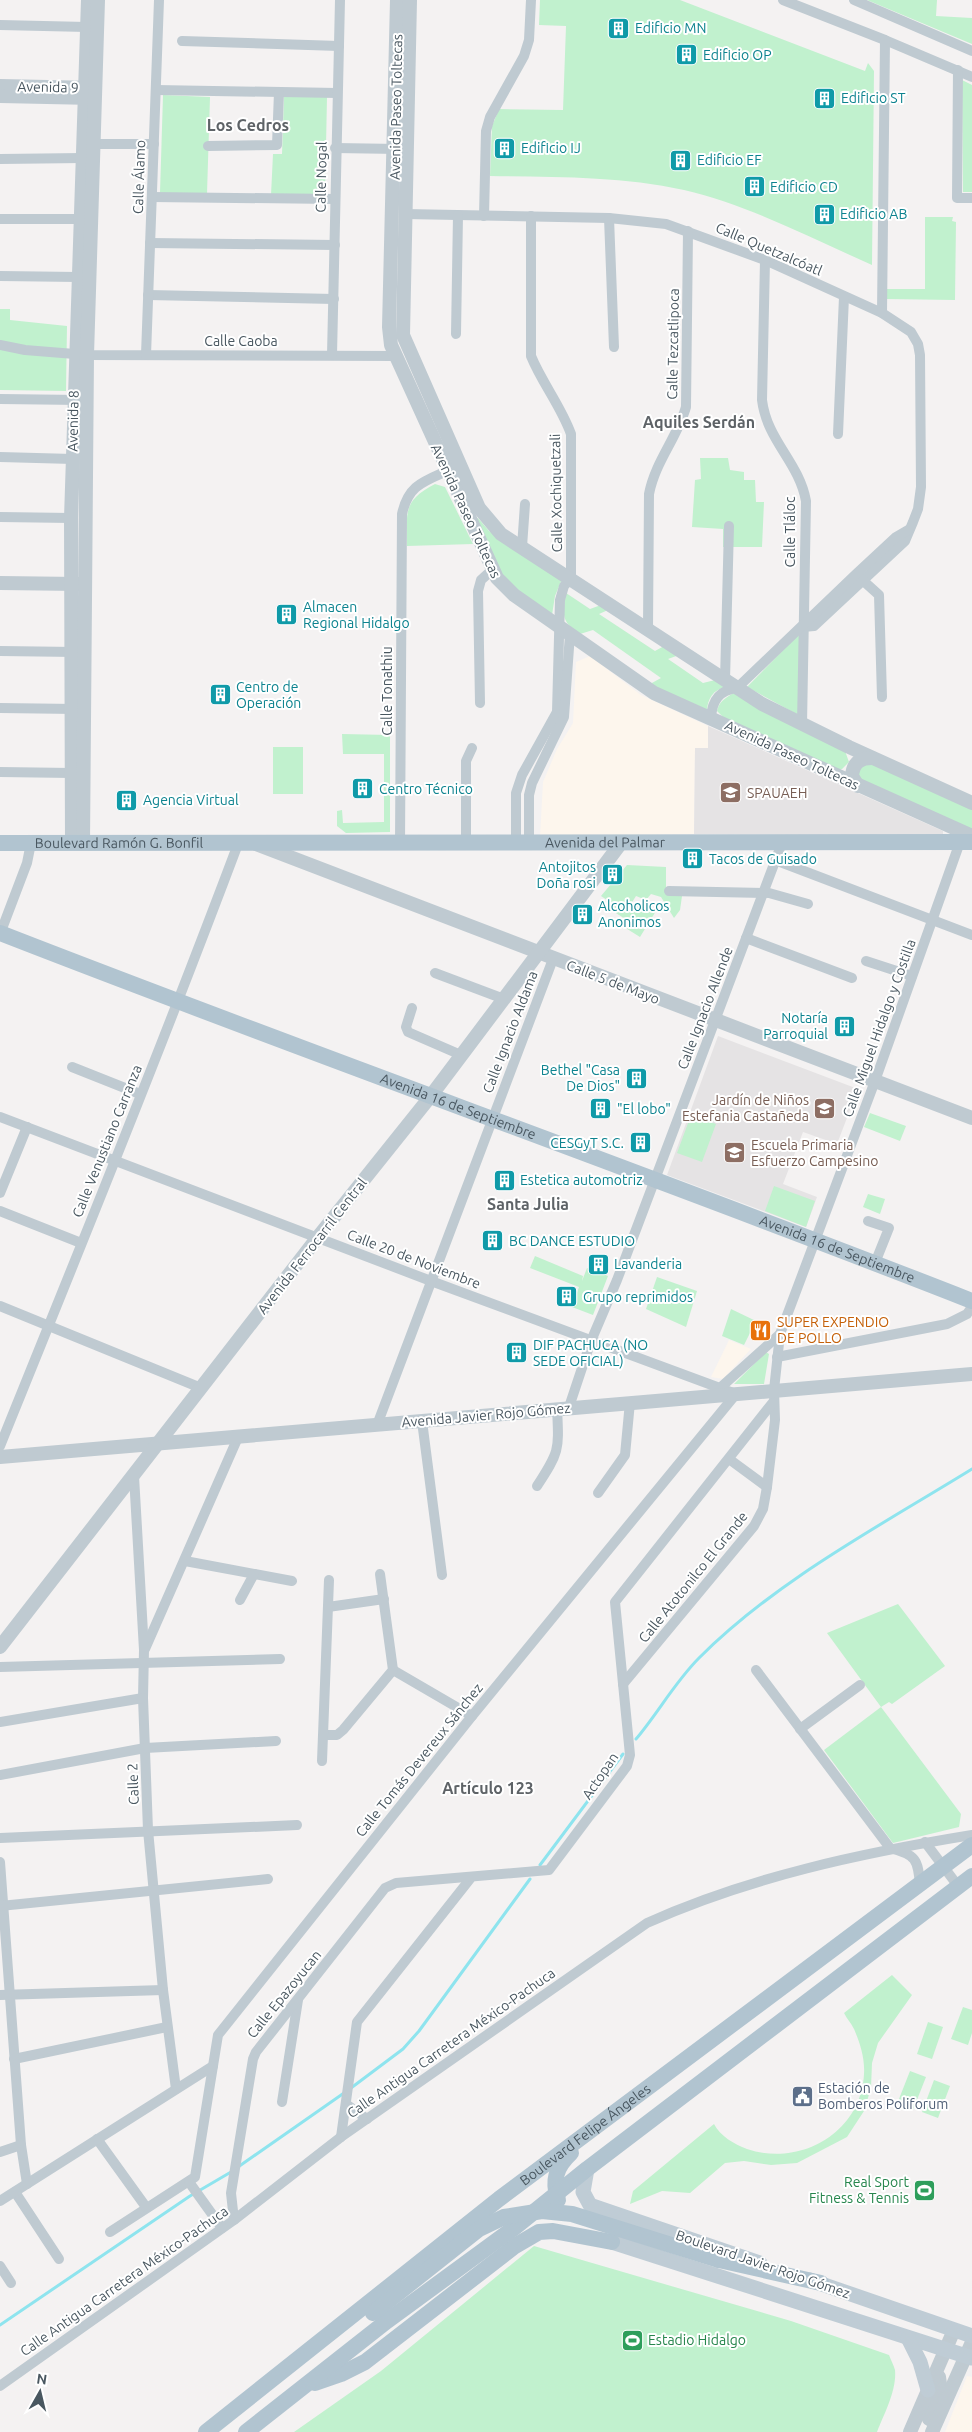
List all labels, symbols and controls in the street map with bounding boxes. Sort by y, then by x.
building icon: Edificio MN [607,16,631,40]
place label: Edificio MN [635,20,707,36]
street label: Avenida Paseo Toltecas [387,34,405,180]
building icon: Edificio OP [675,43,699,67]
place label: Edificio OP [703,47,772,63]
street label: Avenida 9 [17,78,79,96]
building icon: Edificio ST [813,86,837,110]
place label: Edificio ST [841,90,906,106]
district label: Los Cedros [207,116,289,134]
building icon: Edificio IJ [493,136,517,160]
street label: Calle Álamo [129,140,148,214]
place label: Edificio IJ [521,140,581,156]
street label: Calle Nogal [312,141,330,213]
building icon: Edificio EF [669,148,693,172]
place label: Edificio EF [697,152,762,168]
building icon: Edificio CD [742,175,766,199]
place label: Edificio CD [770,179,838,195]
building icon: Edificio AB [812,202,836,226]
place label: Edificio AB [840,206,907,222]
street label: Calle Quetzalcóatl [713,219,825,279]
street label: Calle Tezcatlipoca [664,288,682,400]
street label: Calle Caoba [204,333,278,349]
street label: Avenida 8 [64,390,82,452]
district label: Aquiles Serdán [643,413,755,431]
street label: Calle Xochiquetzali [547,434,565,552]
street label: Avenida Paseo Toltecas [428,441,504,581]
street label: Calle Tláloc [782,496,798,568]
place label: Almacen Regional Hidalgo [303,599,410,631]
building icon: Almacen Regional Hidalgo [275,603,299,627]
street label: Calle Tonathiu [379,646,395,736]
place label: Centro de Operación [236,679,301,711]
building icon: Centro de Operación [208,683,232,707]
street label: Avenida Paseo Toltecas [722,717,862,793]
building icon: Centro Técnico [351,777,375,801]
place label: Centro Técnico [379,781,473,797]
school or university icon: SPAUAEH [719,781,743,805]
place label: SPAUAEH [747,785,807,801]
building icon: Agencia Virtual [115,788,139,812]
place label: Agencia Virtual [143,792,239,808]
street label: Avenida del Palmar [545,834,666,850]
street label: Boulevard Ramón G. Bonfil [35,835,204,851]
building icon: Tacos de Guisado [681,847,705,871]
place label: Tacos de Guisado [709,851,817,867]
place label: Antojitos Doña rosi [537,859,596,891]
building icon: Antojitos Doña rosi [600,863,624,887]
place label: Alcoholicos Anonimos [598,898,669,930]
building icon: Alcoholicos Anonimos [570,902,594,926]
street label: Calle Miguel Hidalgo y Costilla [839,937,919,1119]
street label: Calle Ignacio Allende [674,944,736,1072]
street label: Calle 5 de Mayo [564,957,662,1007]
street label: Calle Ignacio Aldama [479,969,541,1095]
place label: Notaría Parroquial [763,1010,828,1042]
building icon: Notaría Parroquial [832,1014,856,1038]
street label: Calle Venustiano Carranza [69,1062,145,1220]
place label: Bethel "Casa De Dios" [541,1062,620,1094]
building icon: Bethel "Casa De Dios" [624,1066,648,1090]
street label: Avenida 16 de Septiembre [378,1070,538,1143]
place label: Jardín de Niños Estefania Castañeda [682,1092,809,1124]
school or university icon: Jardín de Niños Estefania Castañeda [813,1096,837,1120]
building icon: "El lobo" [589,1097,613,1121]
place label: "El lobo" [617,1101,671,1117]
building icon: CESGyT S.C. [628,1131,652,1155]
place label: CESGyT S.C. [550,1135,624,1151]
place label: Escuela Primaria Esfuerzo Campesino [751,1137,878,1169]
school or university icon: Escuela Primaria Esfuerzo Campesino [723,1141,747,1165]
building icon: Estetica automotriz [492,1168,516,1192]
place label: Estetica automotriz [520,1172,643,1188]
street label: Avenida Ferrocarril Central [254,1175,370,1317]
district label: Santa Julia [487,1195,569,1213]
street label: Avenida 16 de Septiembre [758,1212,917,1286]
street label: Calle 20 de Noviembre [345,1226,483,1292]
building icon: BC DANCE ESTUDIO [481,1229,505,1253]
place label: BC DANCE ESTUDIO [509,1233,635,1249]
building icon: Lavanderia [586,1252,610,1276]
place label: Lavanderia [614,1256,682,1272]
building icon: Grupo reprimidos [555,1285,579,1309]
place label: Grupo reprimidos [583,1289,693,1305]
place label: SUPER EXPENDIO DE POLLO [777,1314,889,1346]
restaurant icon: SUPER EXPENDIO DE POLLO [749,1318,773,1342]
place label: DIF PACHUCA (NO SEDE OFICIAL) [533,1337,648,1369]
building icon: DIF PACHUCA (NO SEDE OFICIAL) [505,1341,529,1365]
street label: Avenida Javier Rojo Gómez [401,1400,571,1430]
street label: Calle Atotonilco El Grande [635,1508,751,1646]
street label: Calle Tomás Devereux Sánchez [352,1680,486,1840]
street label: Actopan [579,1750,621,1802]
street label: Calle 2 [124,1763,142,1805]
district label: Artículo 123 [442,1779,534,1797]
street label: Calle Epazoyucan [244,1947,324,2041]
street label: Calle Antigua Carretera México-Pachuca [344,1965,558,2121]
street label: Boulevard Felipe Ángeles [517,2080,654,2189]
place label: Estación de Bomberos Poliforum [818,2080,948,2112]
public building icon: Estación de Bomberos Poliforum [790,2084,814,2108]
place label: Real Sport Fitness & Tennis [809,2174,909,2206]
sports icon: Real Sport Fitness & Tennis [913,2178,937,2202]
street label: Calle Antigua Carretera México-Pachuca [17,2203,231,2359]
street label: Boulevard Javier Rojo Gómez [674,2227,852,2301]
sports icon: Estadio Hidalgo [620,2328,644,2352]
place label: Estadio Hidalgo [648,2332,746,2348]
north arrow [15,2367,65,2417]
text: N [36,2370,48,2388]

